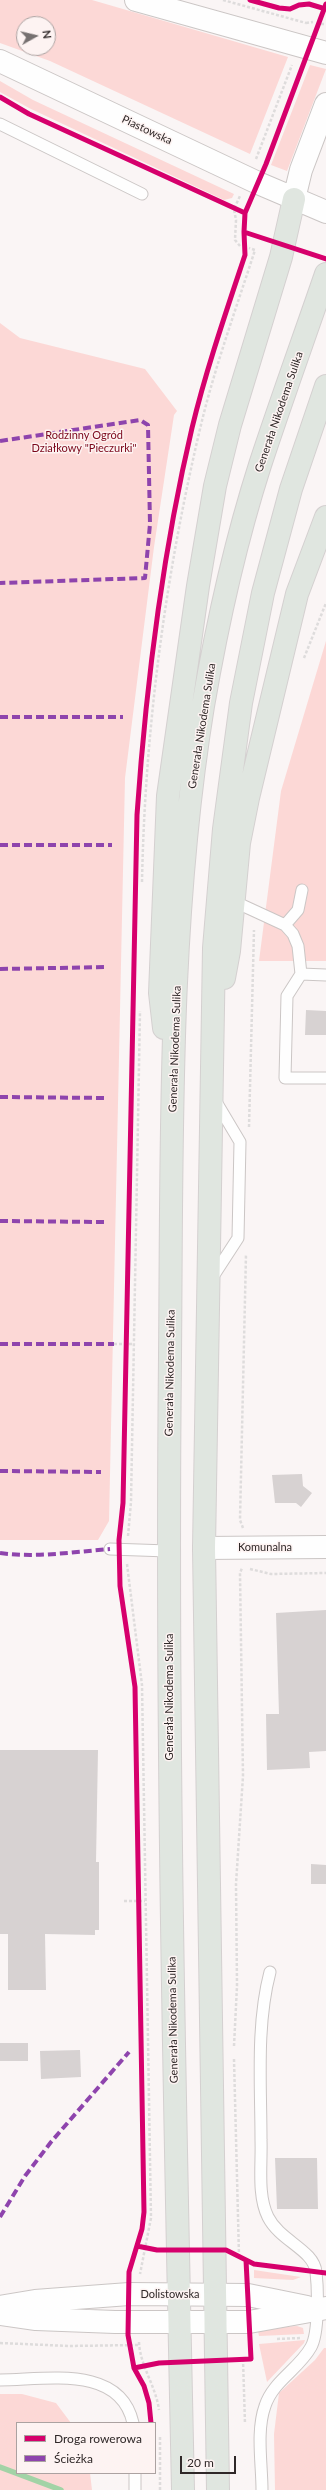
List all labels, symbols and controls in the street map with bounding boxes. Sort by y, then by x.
north arrow [16,16,56,56]
text: N [40,29,54,39]
street label: Piastowska [120,113,174,147]
street label: Generała Nikodema Sulika [252,350,306,474]
park label: Rodzinny Ogród Działkowy "Pieczurki" [31,428,137,454]
street label: Generała Nikodema Sulika [186,662,218,790]
street label: Generała Nikodema Sulika [166,985,184,1113]
street label: Generała Nikodema Sulika [162,1309,178,1437]
street label: Komunalna [238,1540,292,1554]
street label: Generała Nikodema Sulika [162,1634,176,1760]
street label: Generała Nikodema Sulika [165,1956,181,2084]
street label: Dolistowska [140,2287,200,2301]
legend [16,2422,156,2474]
text: Droga rowerowa [54,2431,142,2446]
scale bar [182,2448,238,2474]
text: Ścieżka [54,2451,93,2466]
text: 20 m [187,2455,214,2470]

